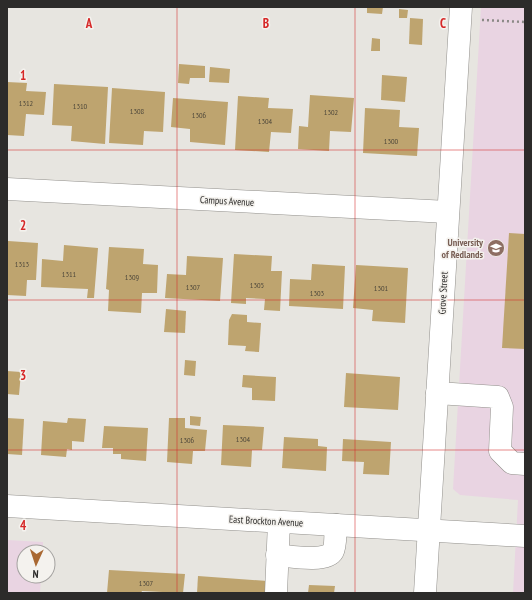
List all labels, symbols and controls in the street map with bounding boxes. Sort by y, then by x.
text: A [85,15,93,32]
text: B [263,15,269,32]
text: C [440,15,446,32]
text: 1 [20,67,26,84]
house number: 1312 [19,98,34,108]
house number: 1310 [73,101,88,111]
house number: 1308 [130,106,145,116]
house number: 1302 [324,107,339,117]
house number: 1306 [192,110,207,120]
house number: 1304 [258,116,273,126]
house number: 1300 [384,136,399,146]
street label: Campus Avenue [200,193,254,209]
text: 2 [20,217,26,234]
place label: University of Redlands [442,236,484,261]
school or university icon: University of Redlands [486,238,506,258]
house number: 1313 [15,259,30,269]
house number: 1311 [62,269,77,279]
street label: Grove Street [435,271,451,315]
house number: 1309 [125,272,140,282]
house number: 1305 [250,280,264,290]
house number: 1307 [186,282,201,292]
house number: 1301 [374,283,389,293]
house number: 1303 [310,288,325,298]
text: 3 [20,367,26,384]
house number: 1304 [236,434,251,444]
house number: 1306 [180,435,195,445]
street label: East Brockton Avenue [229,513,303,529]
text: 4 [20,517,27,534]
north arrow [16,544,56,584]
text: N [32,567,39,581]
house number: 1307 [139,578,154,588]

